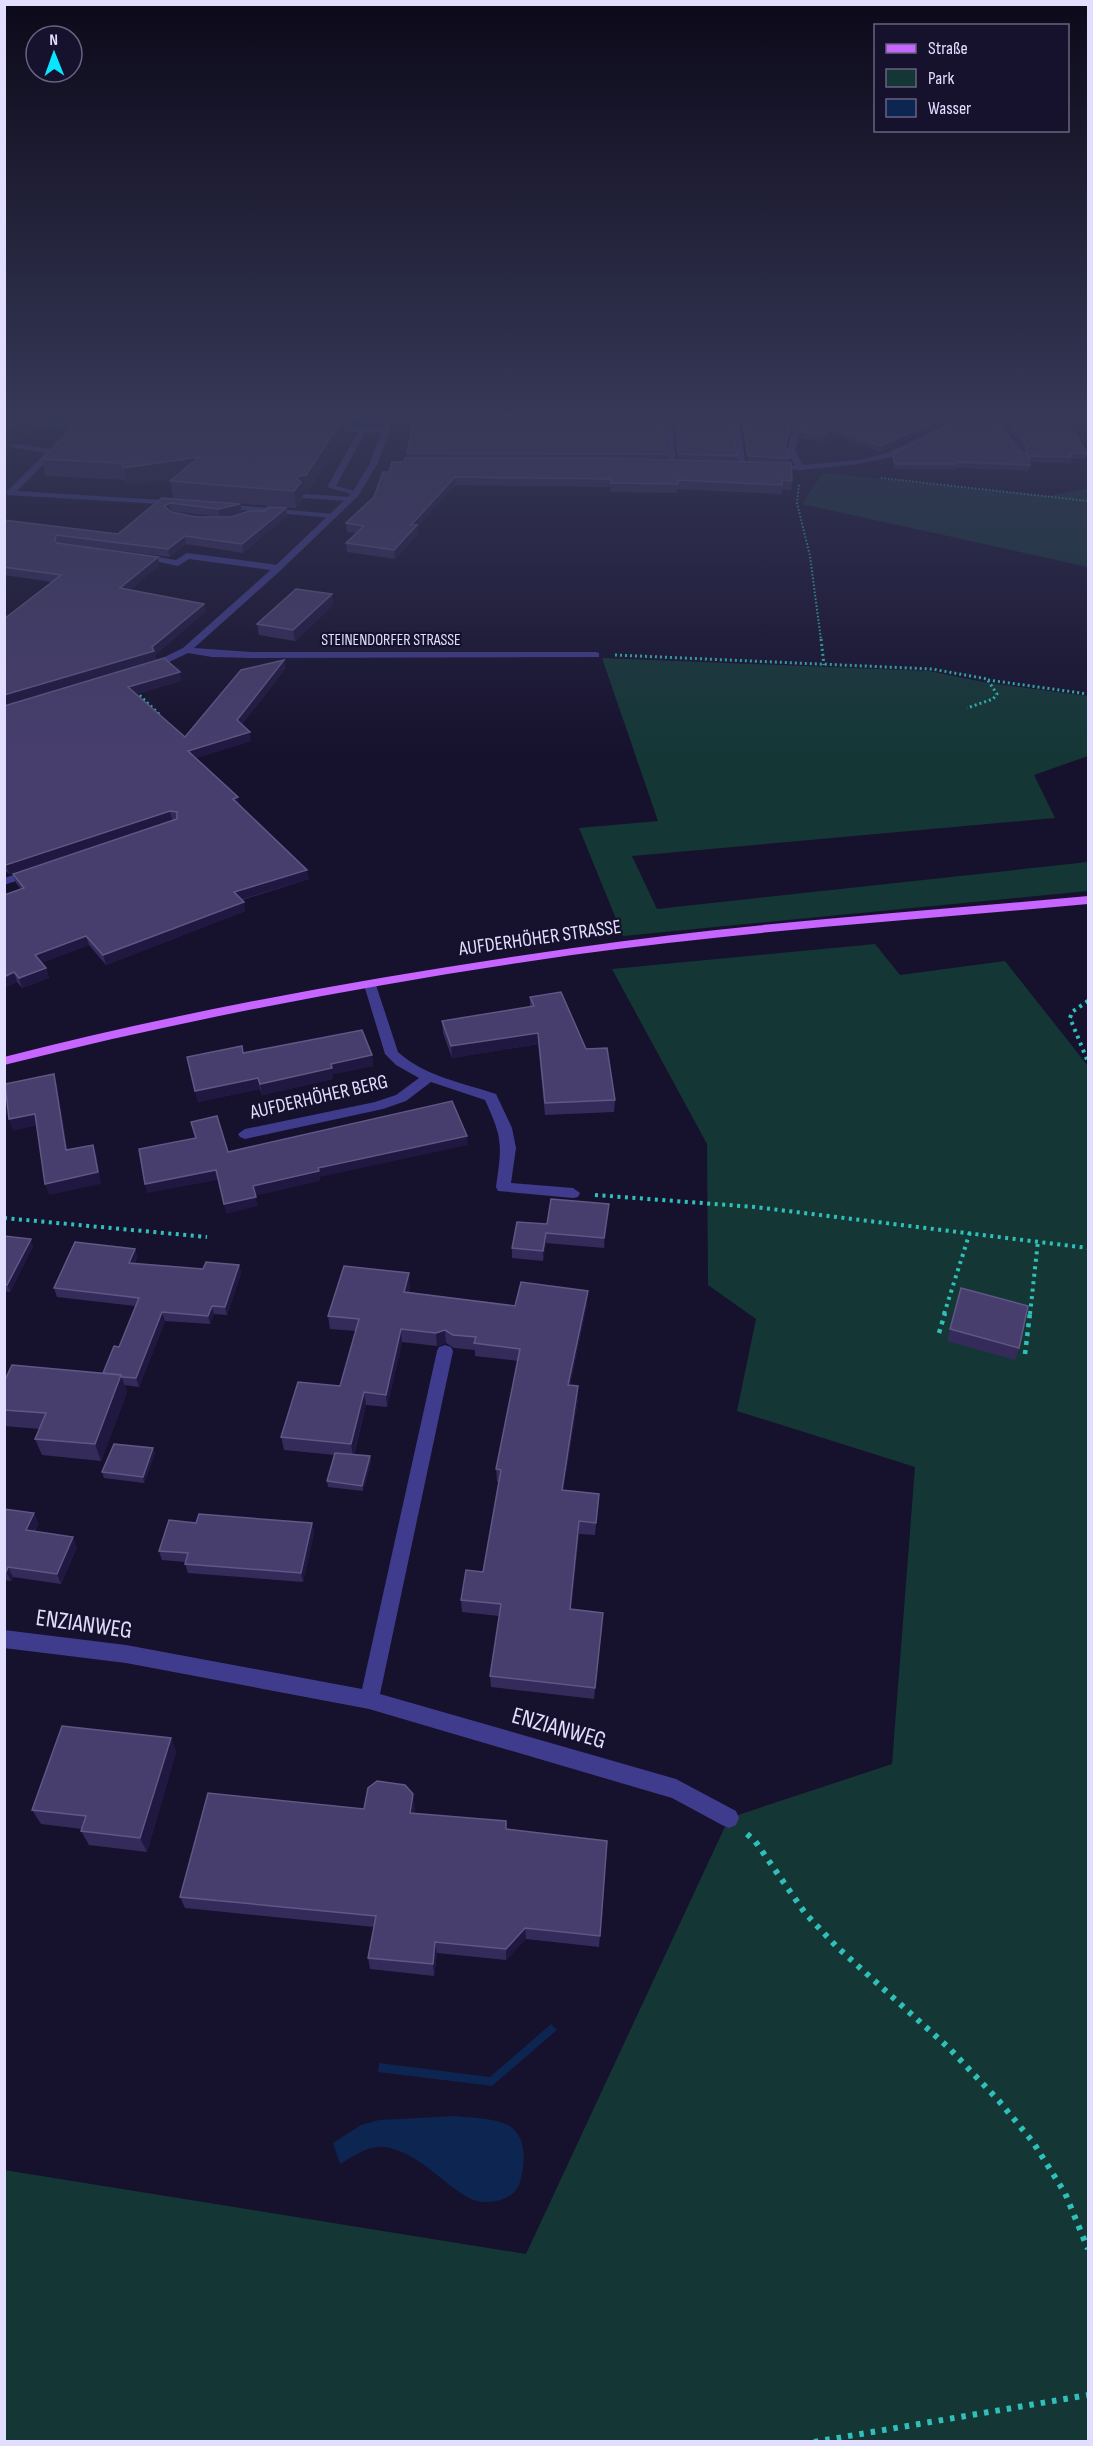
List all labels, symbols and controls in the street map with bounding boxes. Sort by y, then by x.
north arrow [24,24,84,84]
legend [874,24,1069,132]
text: N [49,31,58,50]
text: Straße [928,38,968,59]
text: Park [928,68,954,89]
text: Wasser [928,98,971,119]
street label: STEINENDORFER STRASSE [321,631,461,650]
street label: AUFDERHÖHER STRASSE [456,915,623,961]
street label: AUFDERHÖHER BERG [247,1069,390,1125]
street label: ENZIANWEG [34,1603,134,1645]
street label: ENZIANWEG [509,1701,609,1755]

